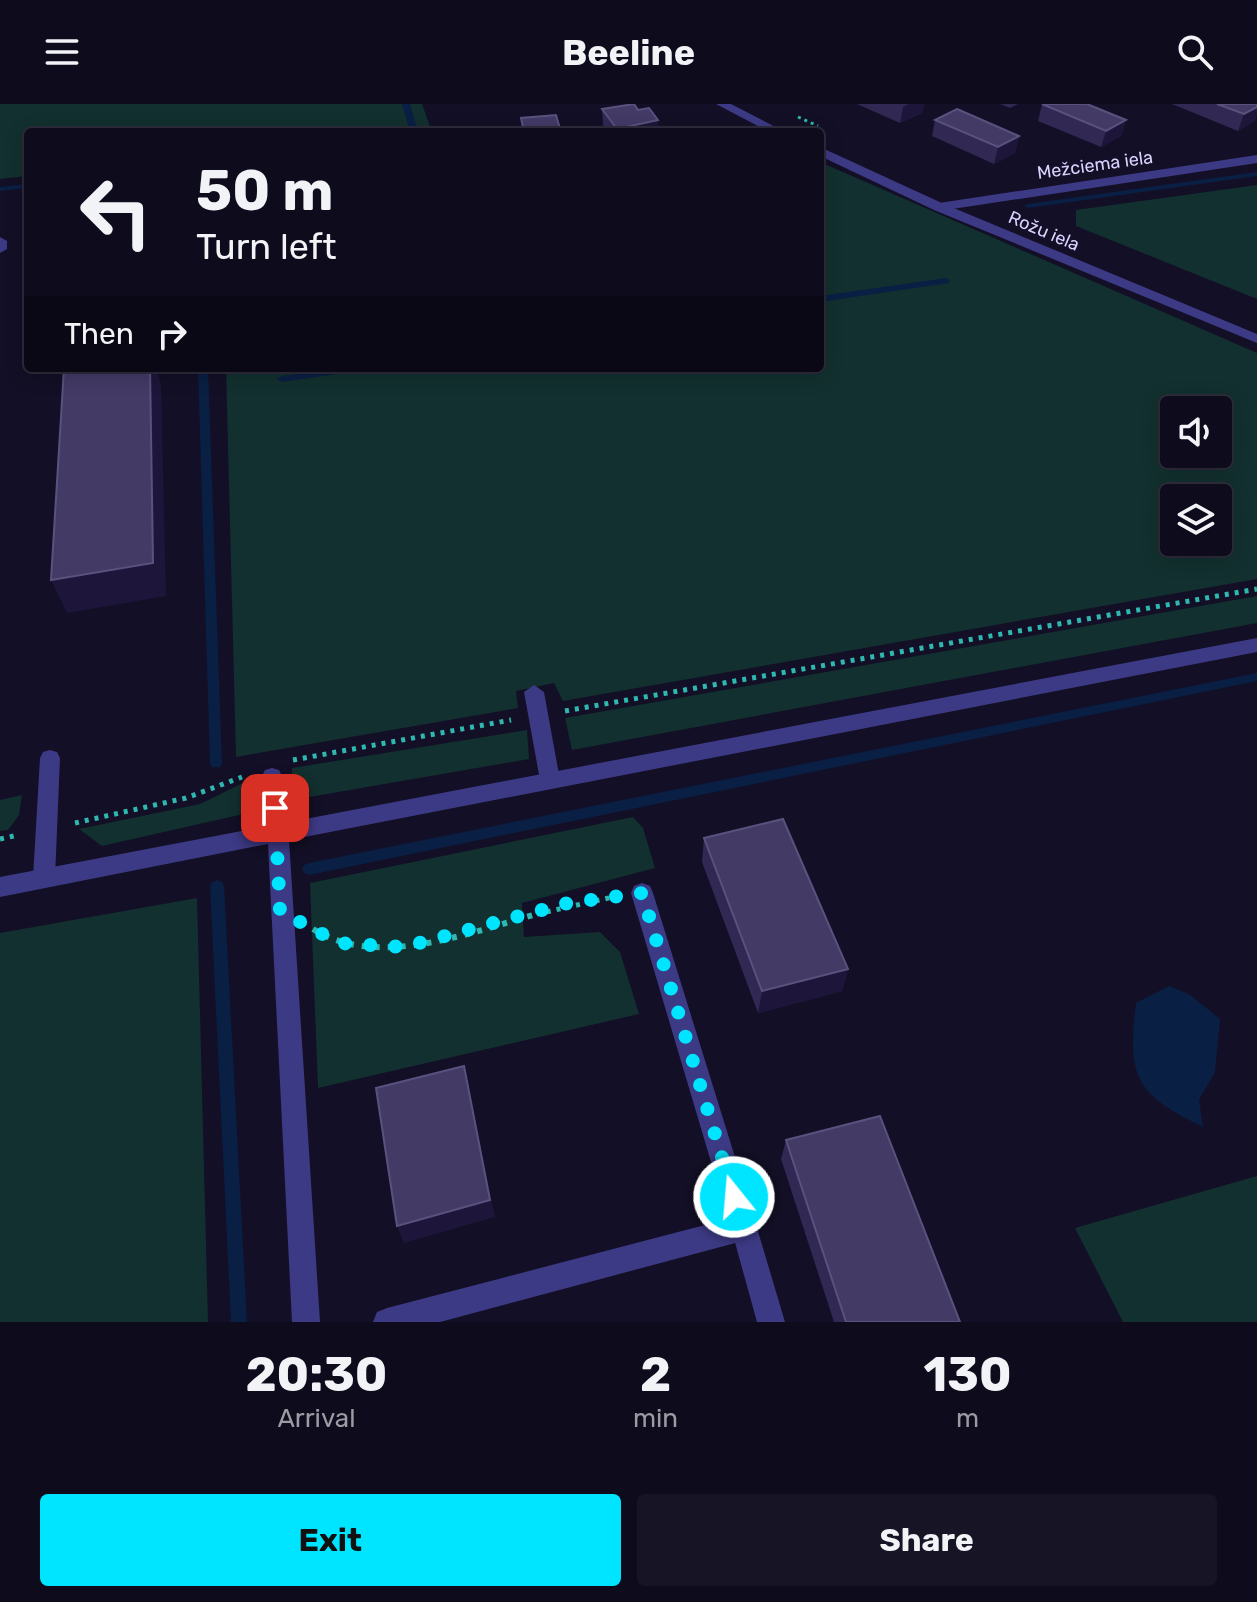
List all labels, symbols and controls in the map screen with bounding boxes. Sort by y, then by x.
icon: menu [40,30,84,74]
icon: search [1173,30,1217,74]
text: Beeline [562,31,695,74]
street label: Mežciema iela [1036,146,1154,184]
text: 50 m [196,158,333,224]
icon: left [64,160,168,264]
street label: Rožu iela [1005,206,1083,256]
text: Turn left [196,225,337,268]
icon: right [150,312,194,356]
text: Then [64,316,134,352]
map controls [1160,396,1232,556]
button: sound [1160,396,1232,468]
button: layers [1160,484,1232,556]
pin [241,774,309,842]
icon: arrive [253,786,297,830]
position arrow [692,1155,776,1239]
text: 20:30 [245,1346,388,1403]
text: 2 [640,1346,671,1403]
text: 130 [923,1346,1012,1403]
text: Arrival [277,1403,355,1434]
text: min [633,1403,678,1434]
text: m [956,1403,979,1434]
button: Exit [40,1494,621,1586]
button: Share [637,1494,1217,1586]

